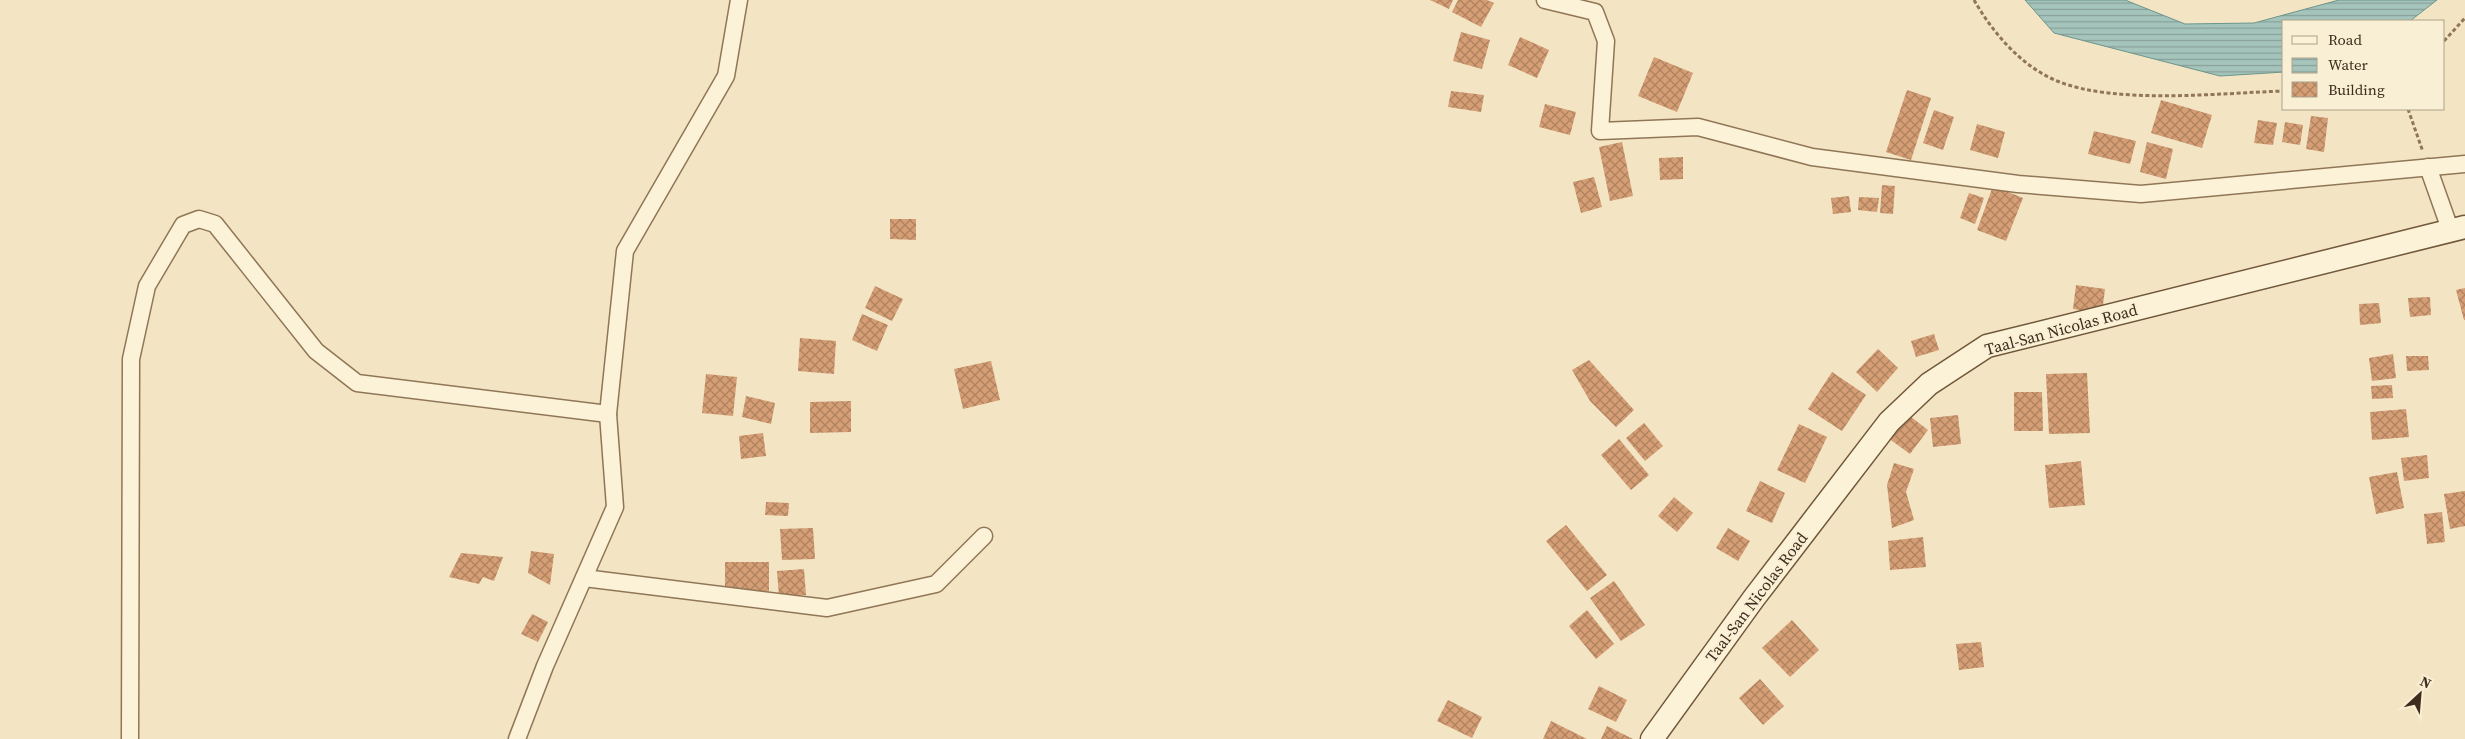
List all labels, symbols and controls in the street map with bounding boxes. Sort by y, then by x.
legend [2282,20,2445,110]
text: Road [2328,29,2362,50]
text: Water [2328,54,2369,75]
text: Building [2328,79,2385,100]
street label: Taal-San Nicolas Road [1982,298,2140,360]
street label: Taal-San Nicolas Road [1700,528,1812,666]
north arrow [2395,669,2445,719]
text: N [2417,671,2435,694]

